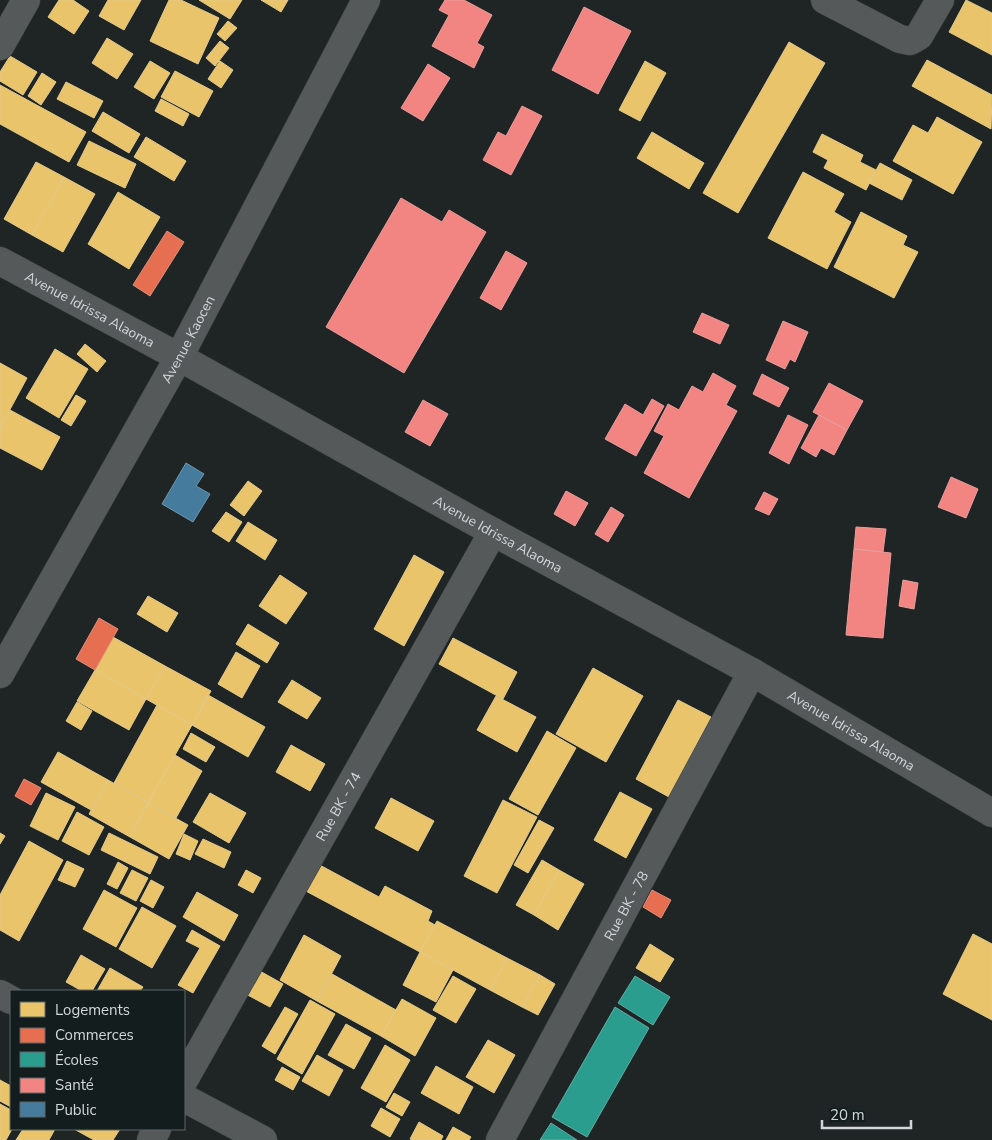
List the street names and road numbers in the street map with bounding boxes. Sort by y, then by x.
street label: Avenue Idrissa Alaoma [22,267,158,352]
street label: Avenue Kaocen [157,292,219,387]
street label: Avenue Idrissa Alaoma [430,491,566,577]
street label: Avenue Idrissa Alaoma [784,685,918,775]
street label: Rue BK - 74 [311,769,365,844]
street label: Rue BK - 78 [600,868,653,944]

